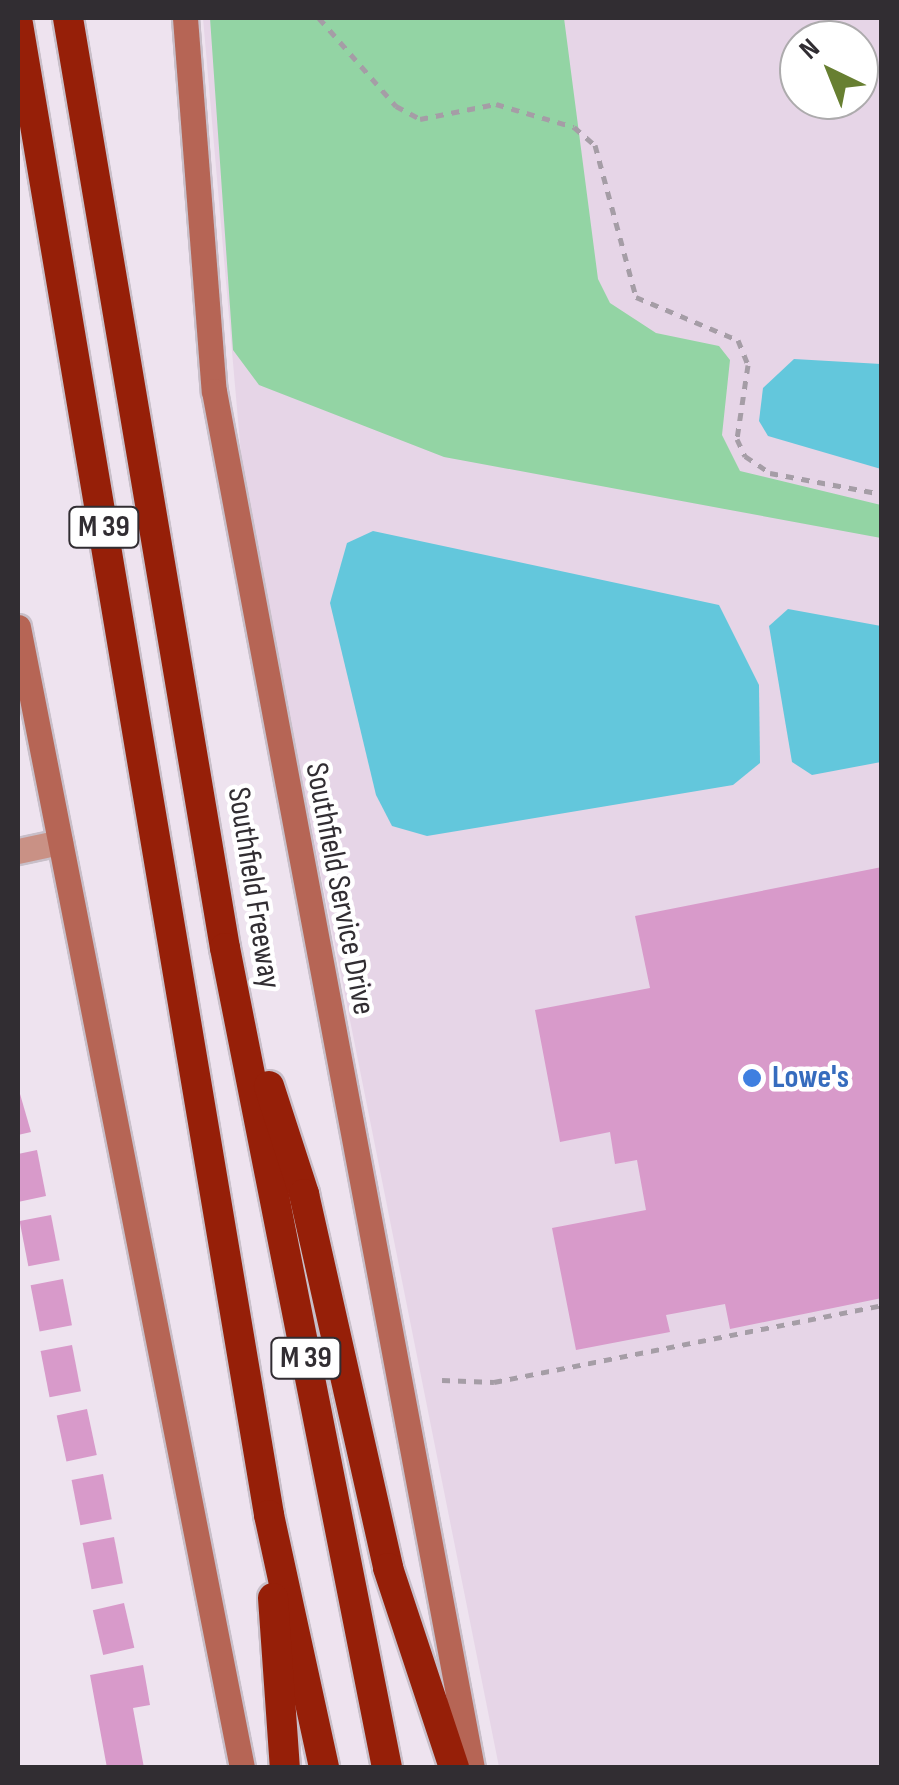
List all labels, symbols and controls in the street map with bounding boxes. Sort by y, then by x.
north arrow [779,20,879,120]
text: N [793,32,826,66]
road number: M 39 [66,502,142,552]
street label: Southfield Service Drive [296,760,382,1018]
street label: Southfield Freeway [218,785,288,991]
place label: Lowe's [772,1059,849,1097]
marker: Lowe's [741,1067,763,1089]
road number: M 39 [268,1333,344,1383]

